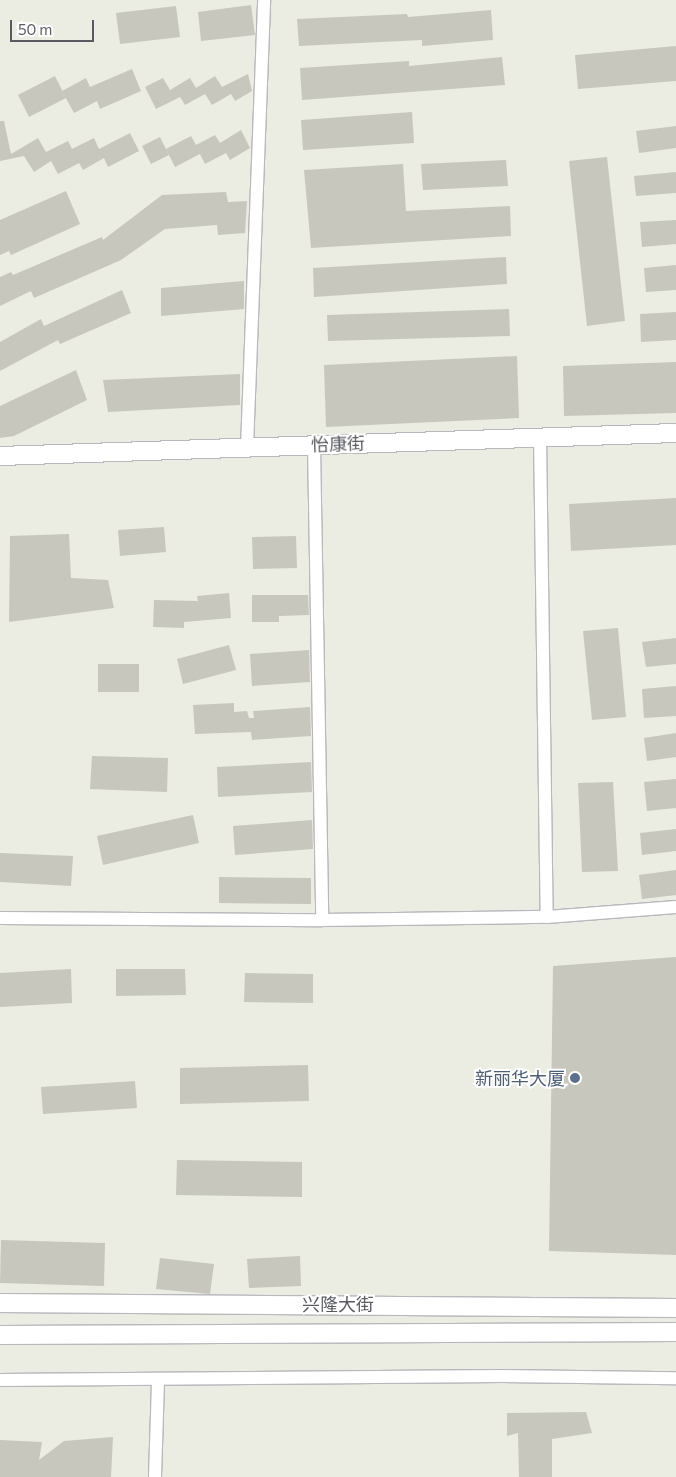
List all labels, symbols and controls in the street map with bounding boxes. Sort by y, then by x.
scale bar [12,10,96,42]
text: 50 m [18,20,52,38]
street label: 怡康街 [311,432,365,456]
place label: 新丽华大厦 [475,1067,565,1089]
marker: 新丽华大厦 [569,1072,581,1084]
street label: 兴隆大街 [302,1293,374,1315]

